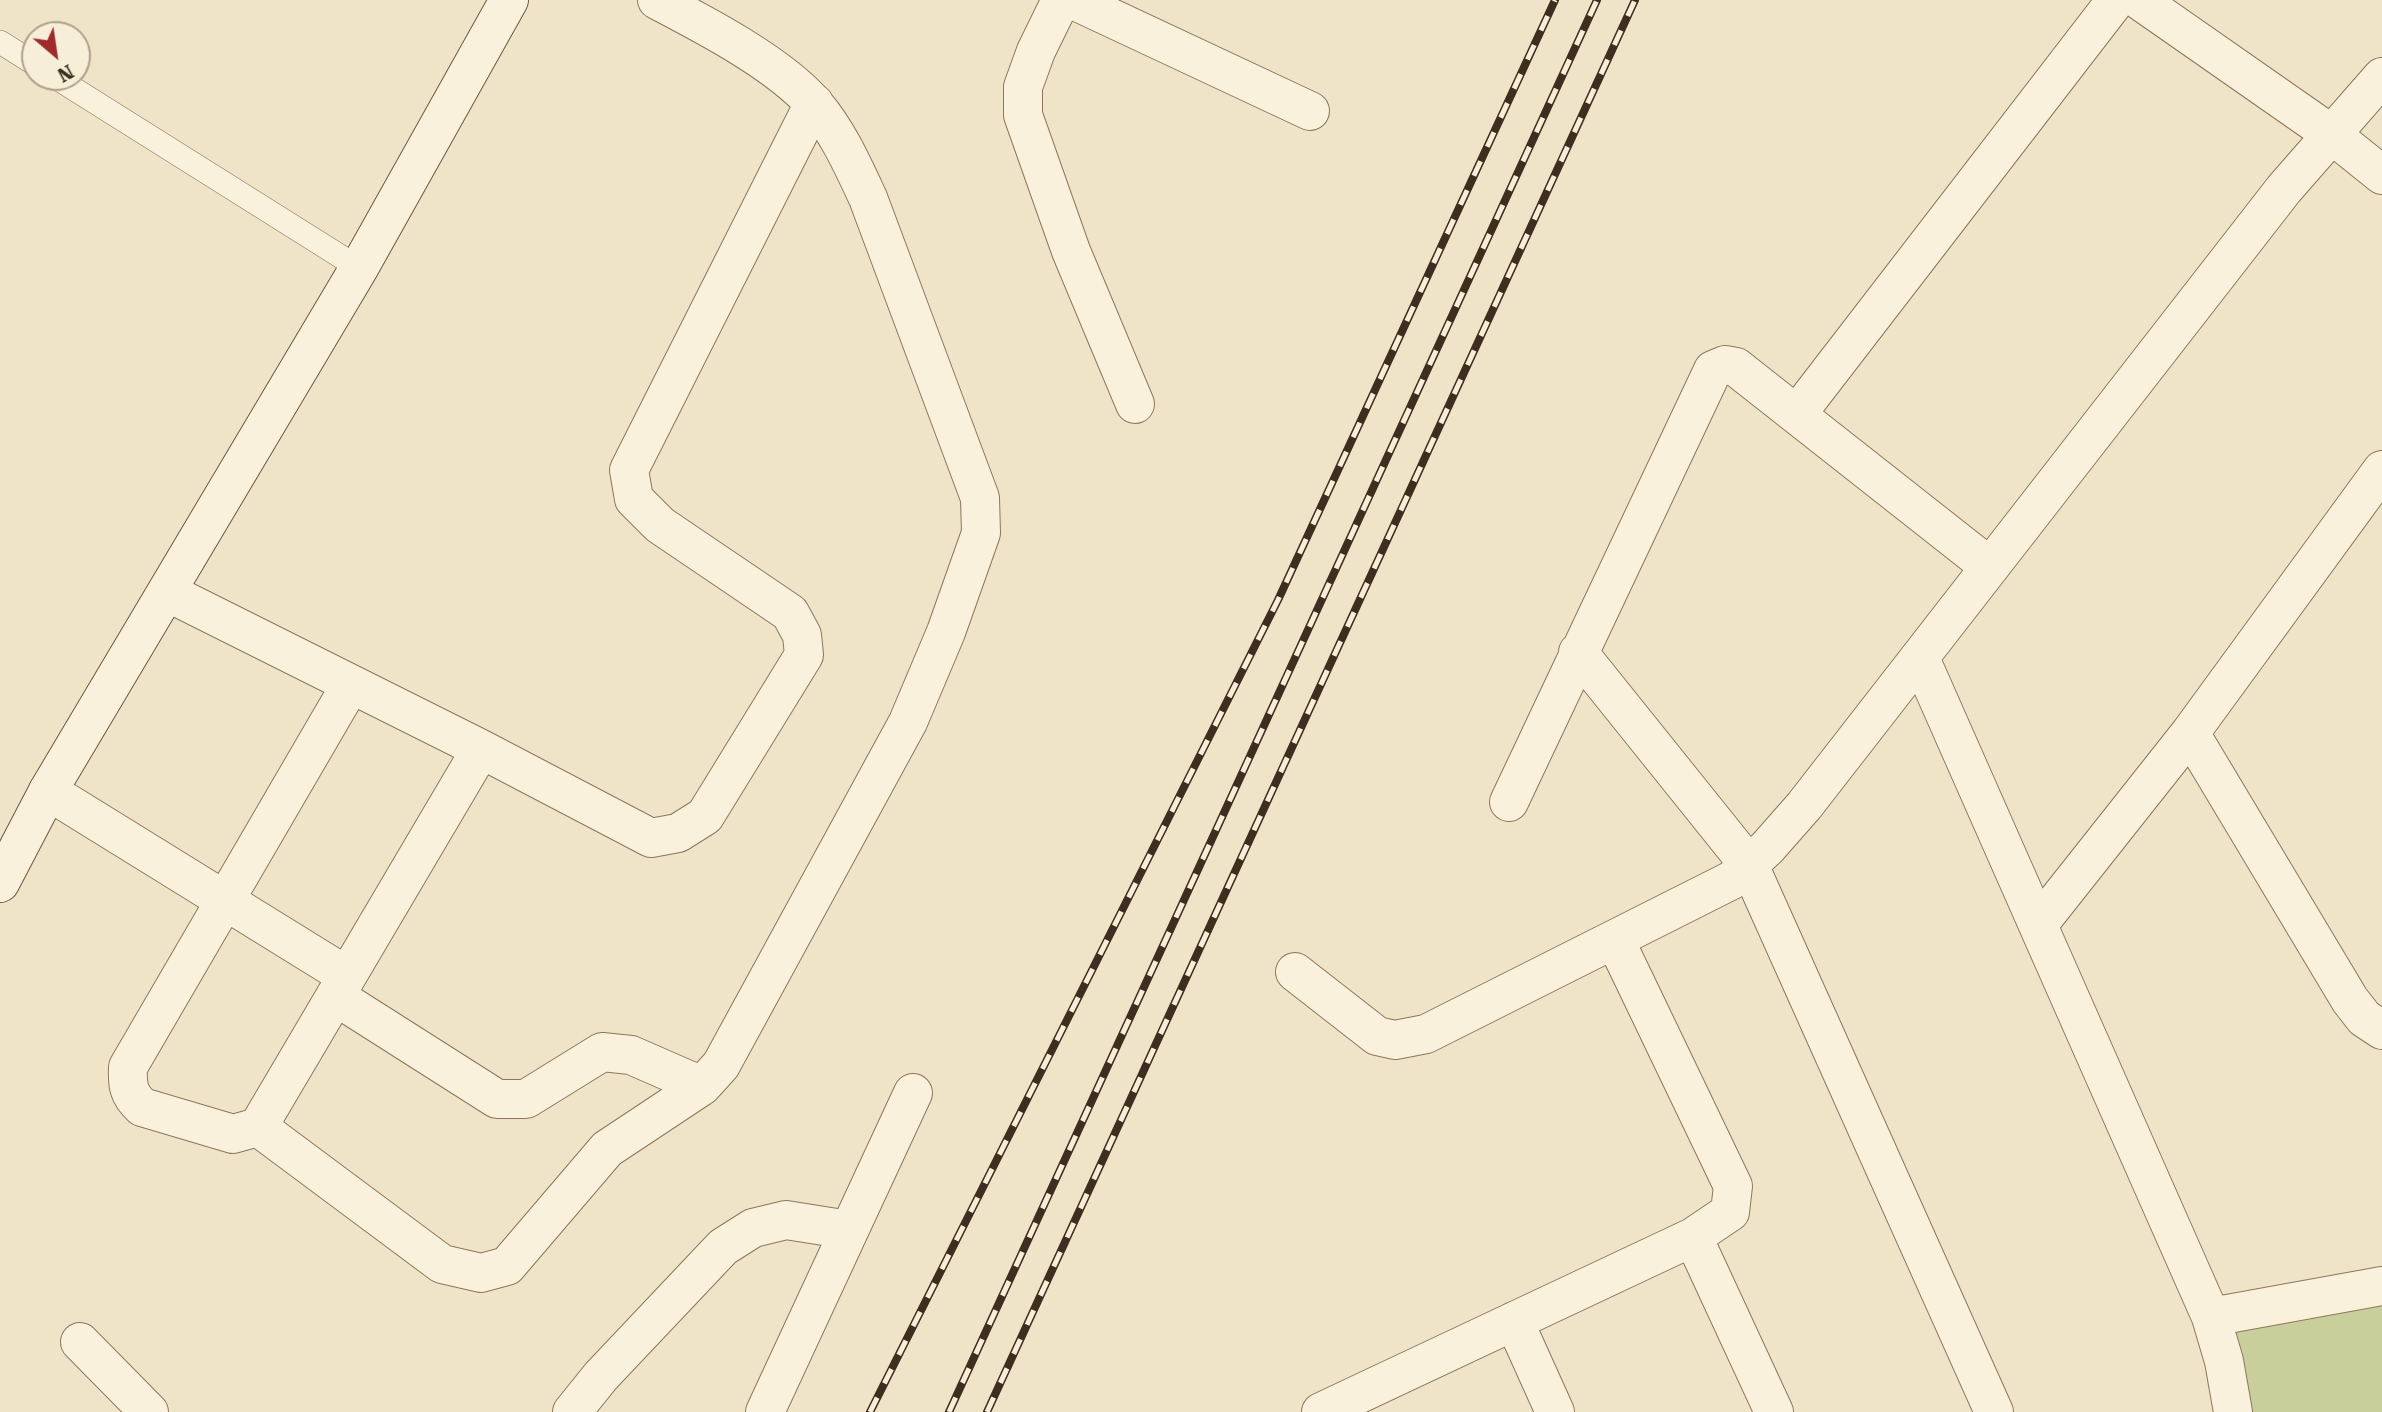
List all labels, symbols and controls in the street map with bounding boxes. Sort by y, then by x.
north arrow [21,21,91,91]
text: N [53,59,77,87]

